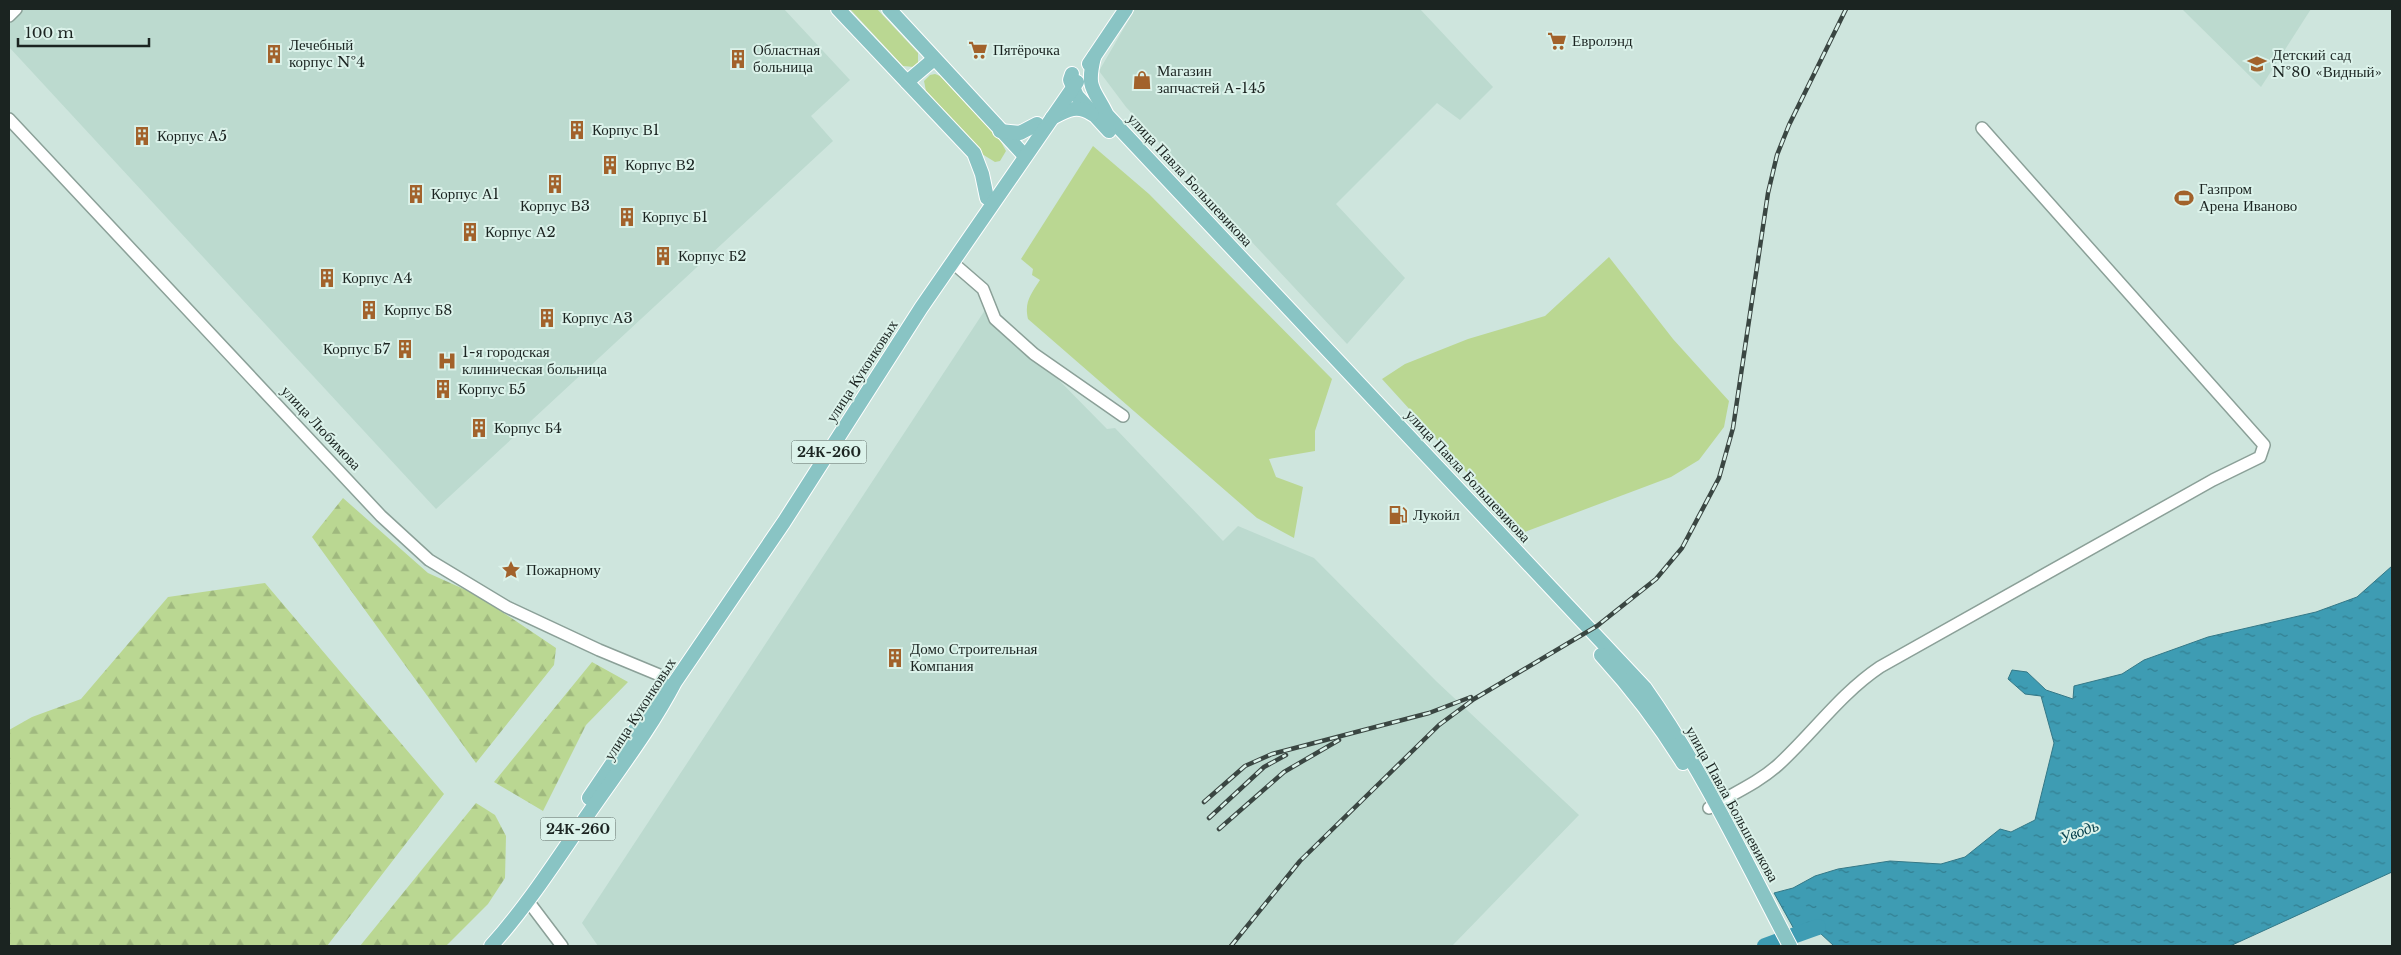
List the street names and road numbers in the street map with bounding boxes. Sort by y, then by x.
street label: улица Павла Большевикова [1124,109,1257,250]
street label: улица Куконковых [821,315,902,426]
street label: улица Любимова [277,381,366,474]
street label: улица Павла Большевикова [1402,405,1535,546]
road number: 24К-260 [792,441,866,464]
street label: улица Куконковых [599,653,680,764]
street label: улица Павла Большевикова [1682,722,1783,885]
road number: 24К-260 [540,818,616,841]

